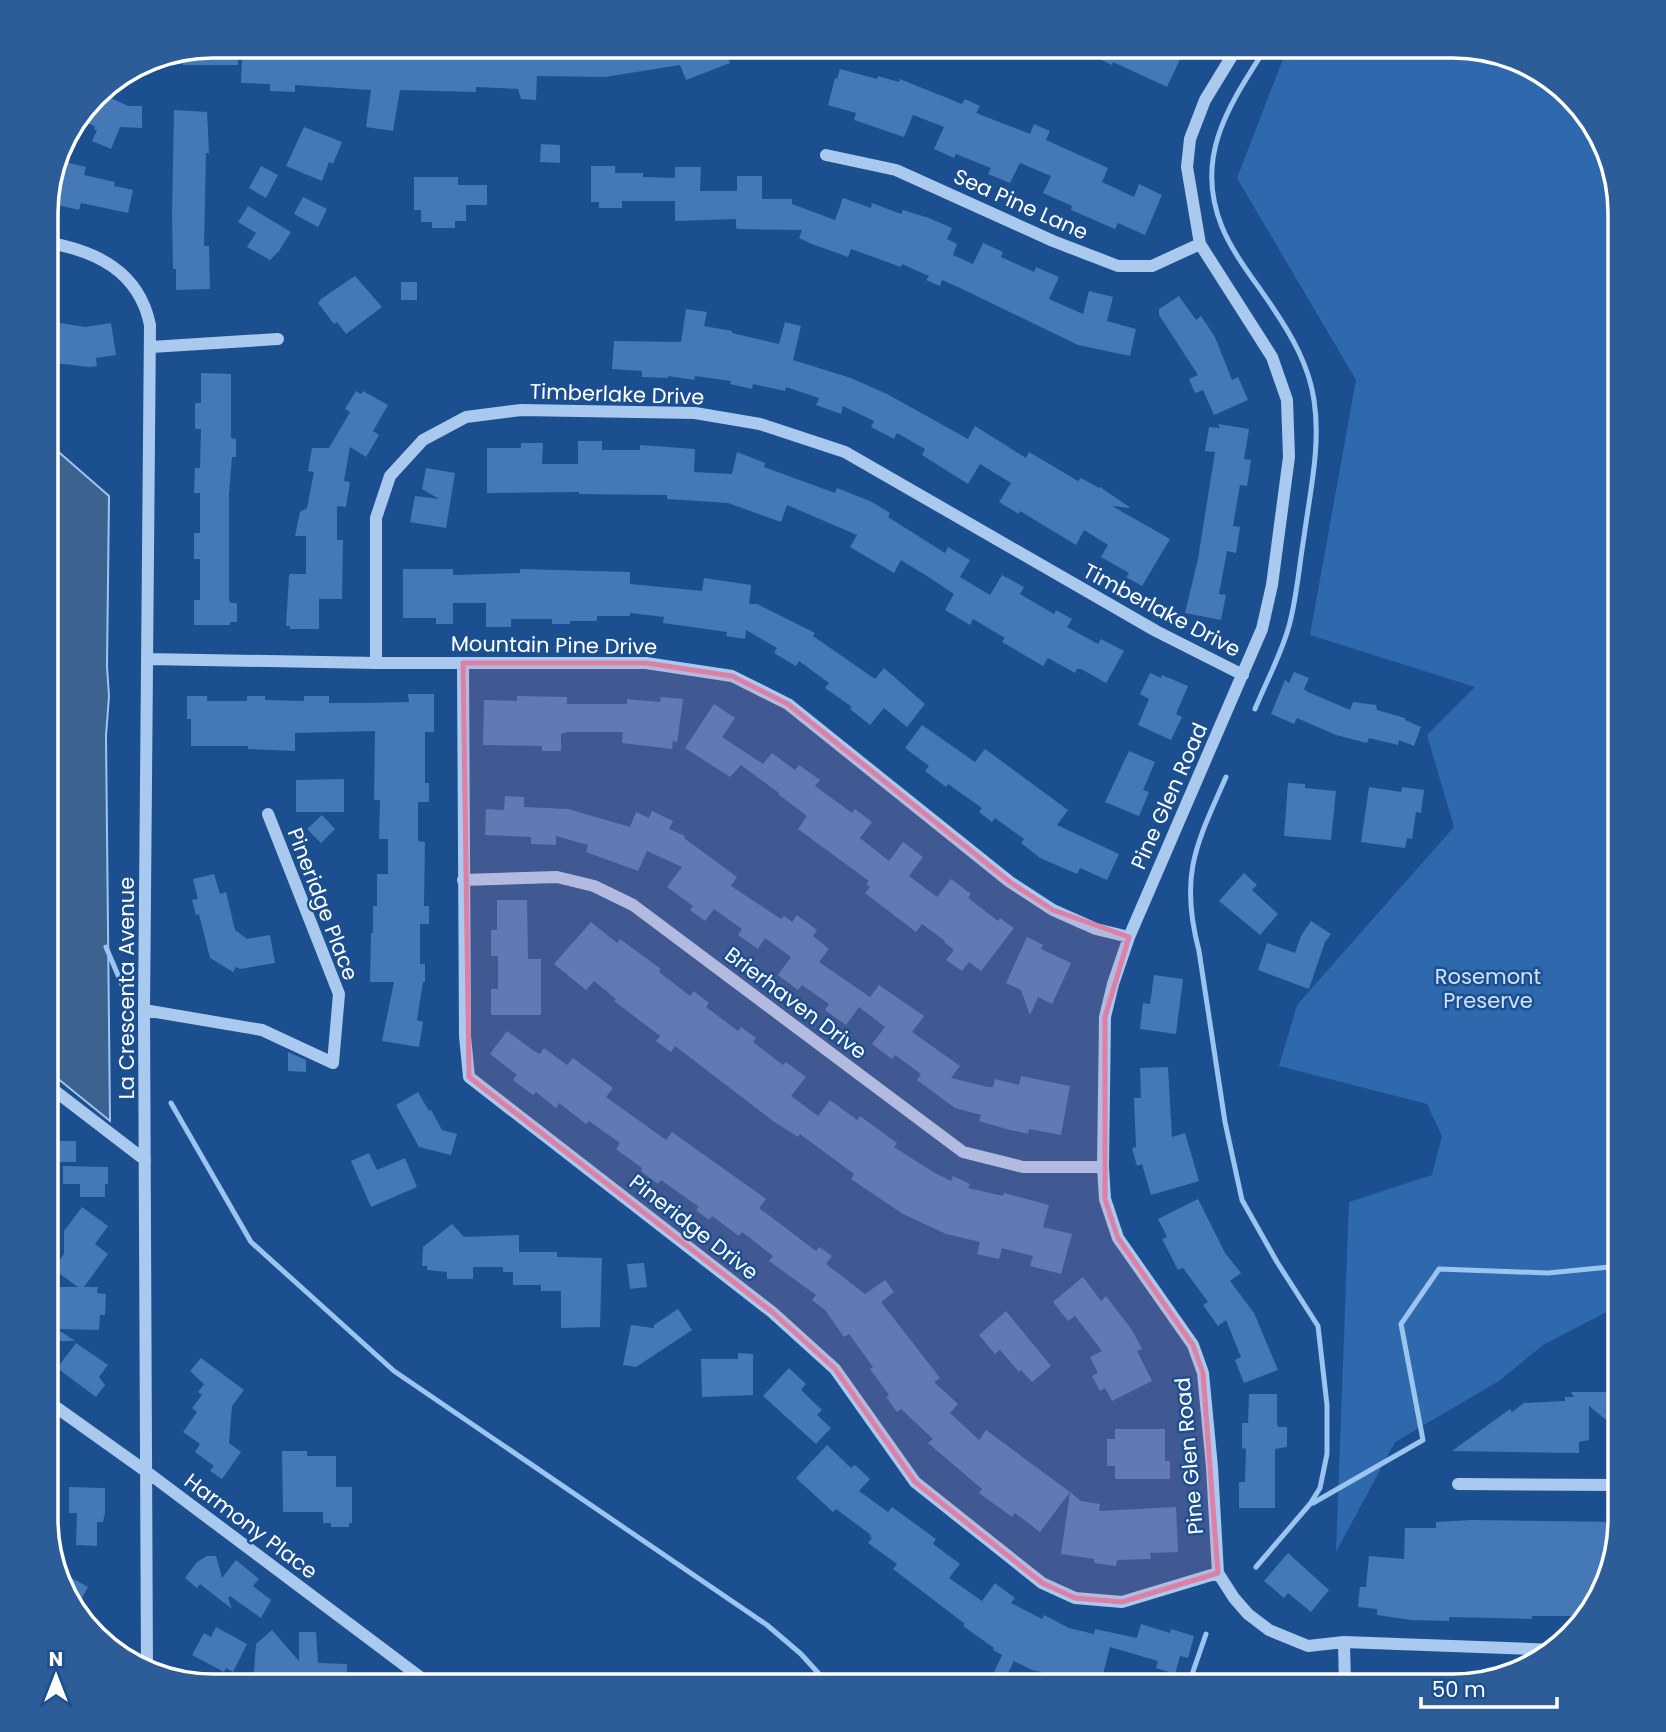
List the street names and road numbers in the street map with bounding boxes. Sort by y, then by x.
street label: Sea Pine Lane [949,161,1093,247]
street label: Timberlake Drive [529,376,705,412]
street label: Timberlake Drive [1078,556,1246,664]
street label: Mountain Pine Drive [451,629,657,661]
street label: Pine Glen Road [1124,718,1214,874]
street label: Pineridge Place [281,824,365,984]
street label: La Crescenta Avenue [112,877,141,1099]
street label: Brierhaven Drive [719,940,873,1066]
street label: Pineridge Drive [623,1167,765,1287]
street label: Pine Glen Road [1168,1376,1210,1536]
street label: Harmony Place [178,1466,324,1586]

